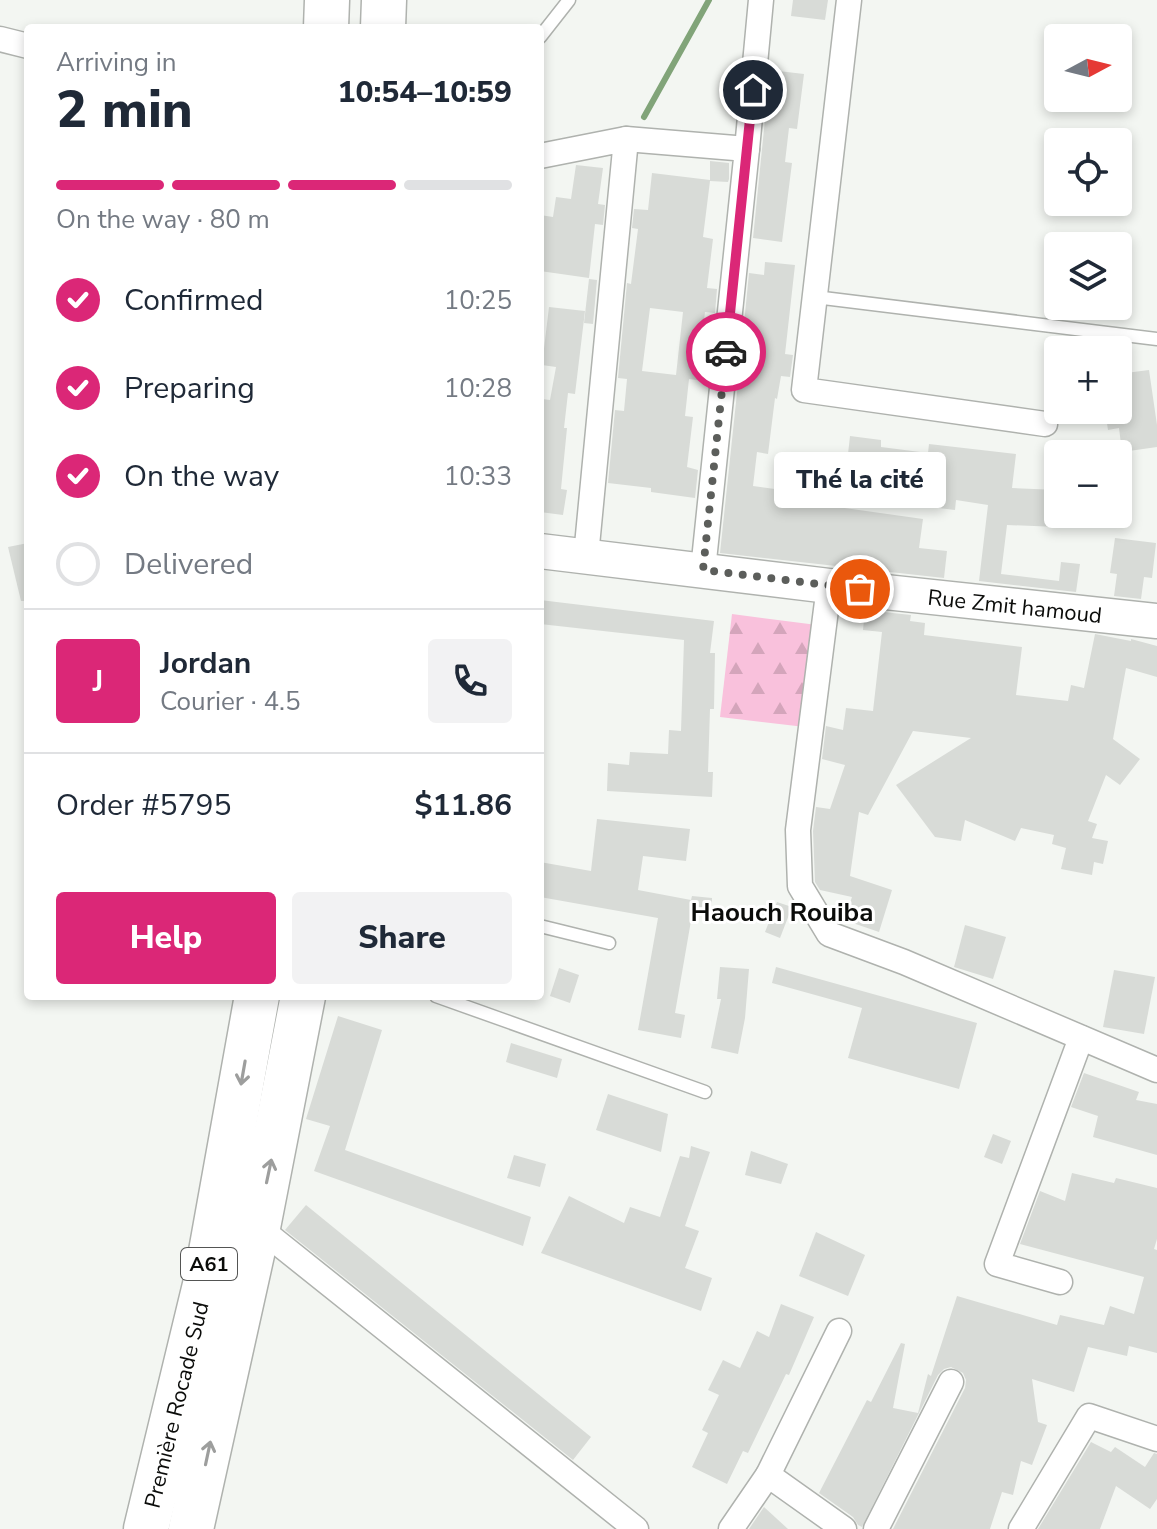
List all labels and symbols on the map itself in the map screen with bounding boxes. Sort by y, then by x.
north arrow [1044,24,1132,112]
pin [719,56,787,124]
courier [686,312,766,392]
callout: Thé la cité [774,453,946,509]
pin [826,555,894,623]
street label: Rue Zmit hamoud [926,583,1103,631]
district label: Haouch Rouiba [691,895,873,930]
one-way arrow [235,1060,250,1085]
one-way arrow [262,1159,277,1185]
road number: A61 [181,1248,237,1280]
street label: Première Rocade Sud [138,1299,216,1511]
one-way arrow [201,1440,216,1466]

